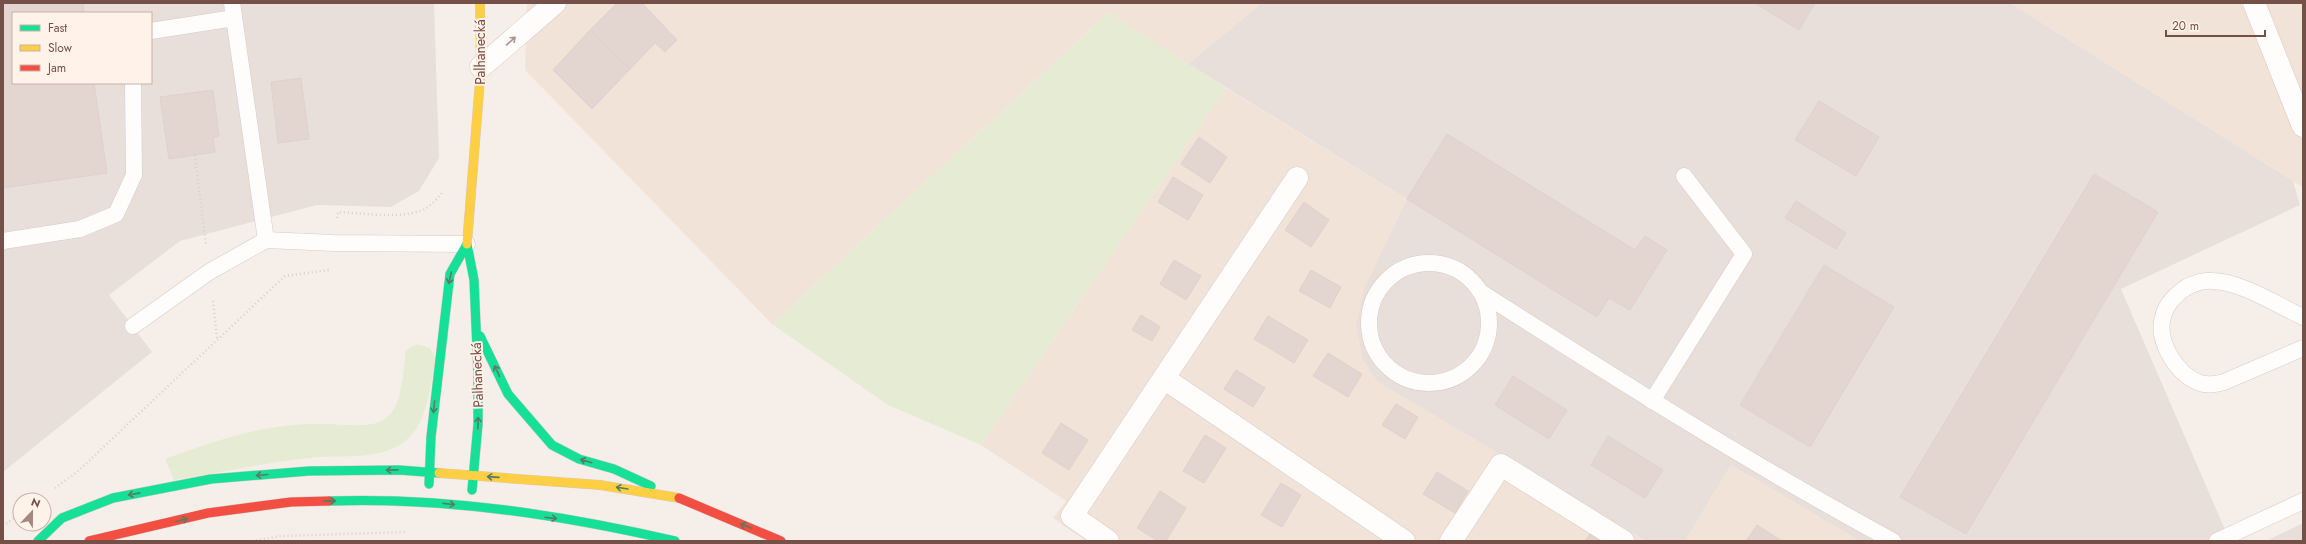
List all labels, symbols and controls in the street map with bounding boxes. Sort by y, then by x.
legend [12,12,152,84]
scale bar [2166,12,2265,38]
text: 20 m [2172,17,2199,35]
text: Fast [48,19,67,37]
street label: Palhanecká [470,19,490,85]
one-way arrow [505,37,516,46]
text: Slow [48,39,73,57]
text: Jam [46,59,66,77]
one-way arrow [446,271,454,284]
street label: Palhanecká [466,342,488,408]
one-way arrow [493,366,500,378]
one-way arrow [430,400,438,413]
one-way arrow [474,417,481,430]
one-way arrow [580,457,593,464]
one-way arrow [386,466,399,474]
one-way arrow [256,471,269,478]
one-way arrow [487,474,500,481]
one-way arrow [616,484,629,492]
one-way arrow [128,491,141,499]
north arrow [12,492,52,532]
text: N [29,494,43,512]
one-way arrow [323,497,336,504]
one-way arrow [442,500,455,508]
one-way arrow [544,515,557,522]
one-way arrow [175,516,188,523]
one-way arrow [740,521,752,529]

